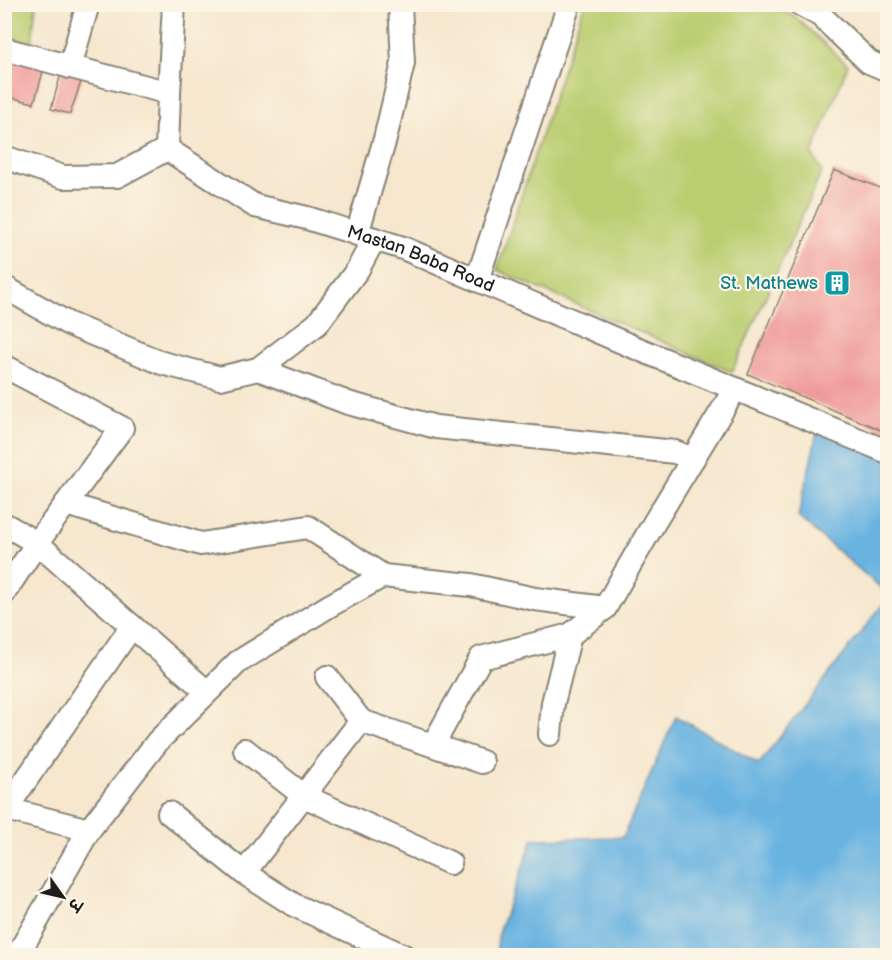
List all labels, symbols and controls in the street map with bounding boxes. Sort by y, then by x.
street label: Mastan Baba Road [345,221,497,297]
building icon: St. Mathews [822,268,852,298]
place label: St. Mathews [720,273,818,294]
north arrow [33,867,93,927]
text: उ [63,893,86,915]

